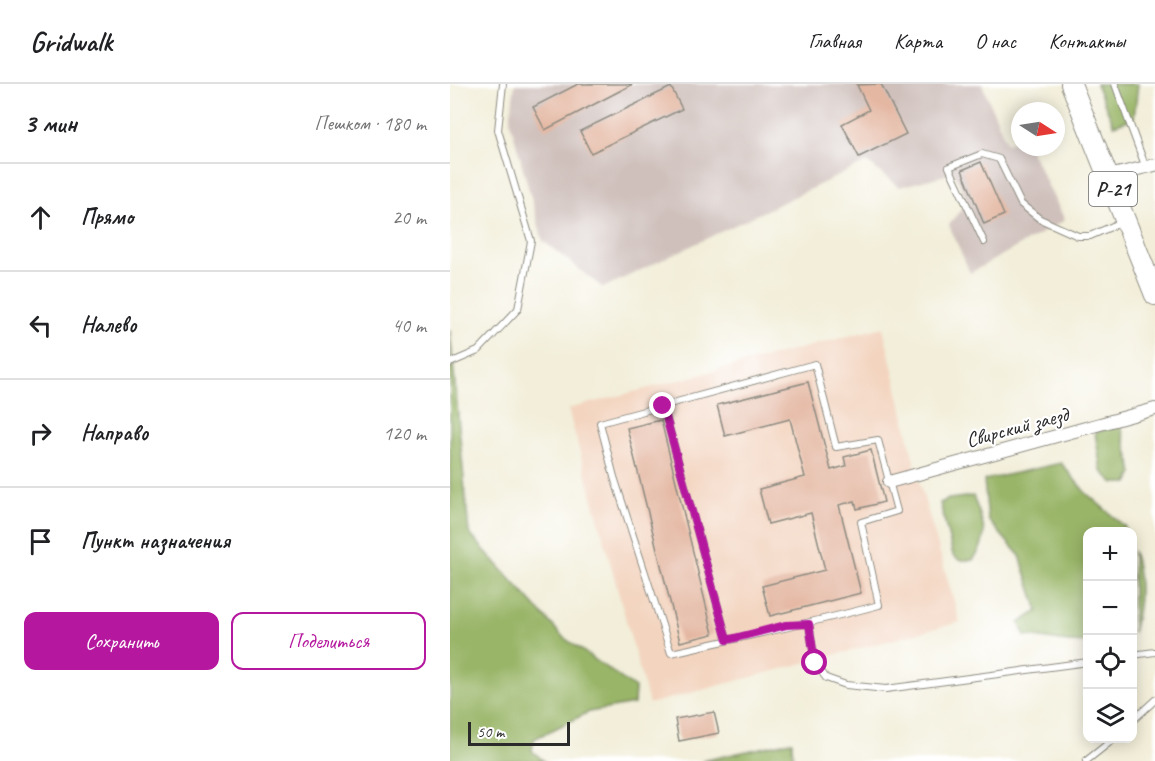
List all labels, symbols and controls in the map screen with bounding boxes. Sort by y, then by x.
text: Gridwalk [30,24,112,59]
text: Главная [808,28,861,54]
text: Карта [894,28,942,54]
text: О нас [975,28,1016,54]
text: Контакты [1049,28,1125,54]
north arrow [1011,102,1065,156]
text: 3 мин [24,107,77,140]
text: Пешком · 180 m [314,111,426,136]
road number: Р-21 [1089,172,1137,206]
icon: ahead [24,201,57,234]
text: Прямо [81,203,133,231]
text: 20 m [392,205,426,230]
icon: left [24,309,57,342]
text: Налево [81,311,137,339]
text: 40 m [392,313,426,338]
route end [649,392,675,418]
street label: Свирский заезд [963,400,1073,454]
icon: right [24,417,57,450]
text: Направо [81,419,148,447]
text: 120 m [383,421,426,446]
icon: arrive [24,525,57,558]
text: Пункт назначения [81,527,230,555]
map controls [1083,527,1137,743]
button: + [1083,527,1137,581]
button: − [1083,581,1137,635]
button: Сохранить [24,612,219,670]
button: Поделиться [231,612,426,670]
button: locate [1083,635,1137,689]
route start [801,649,827,675]
button: layers [1083,689,1137,743]
scale bar [468,719,570,746]
text: 50 m [477,722,504,742]

